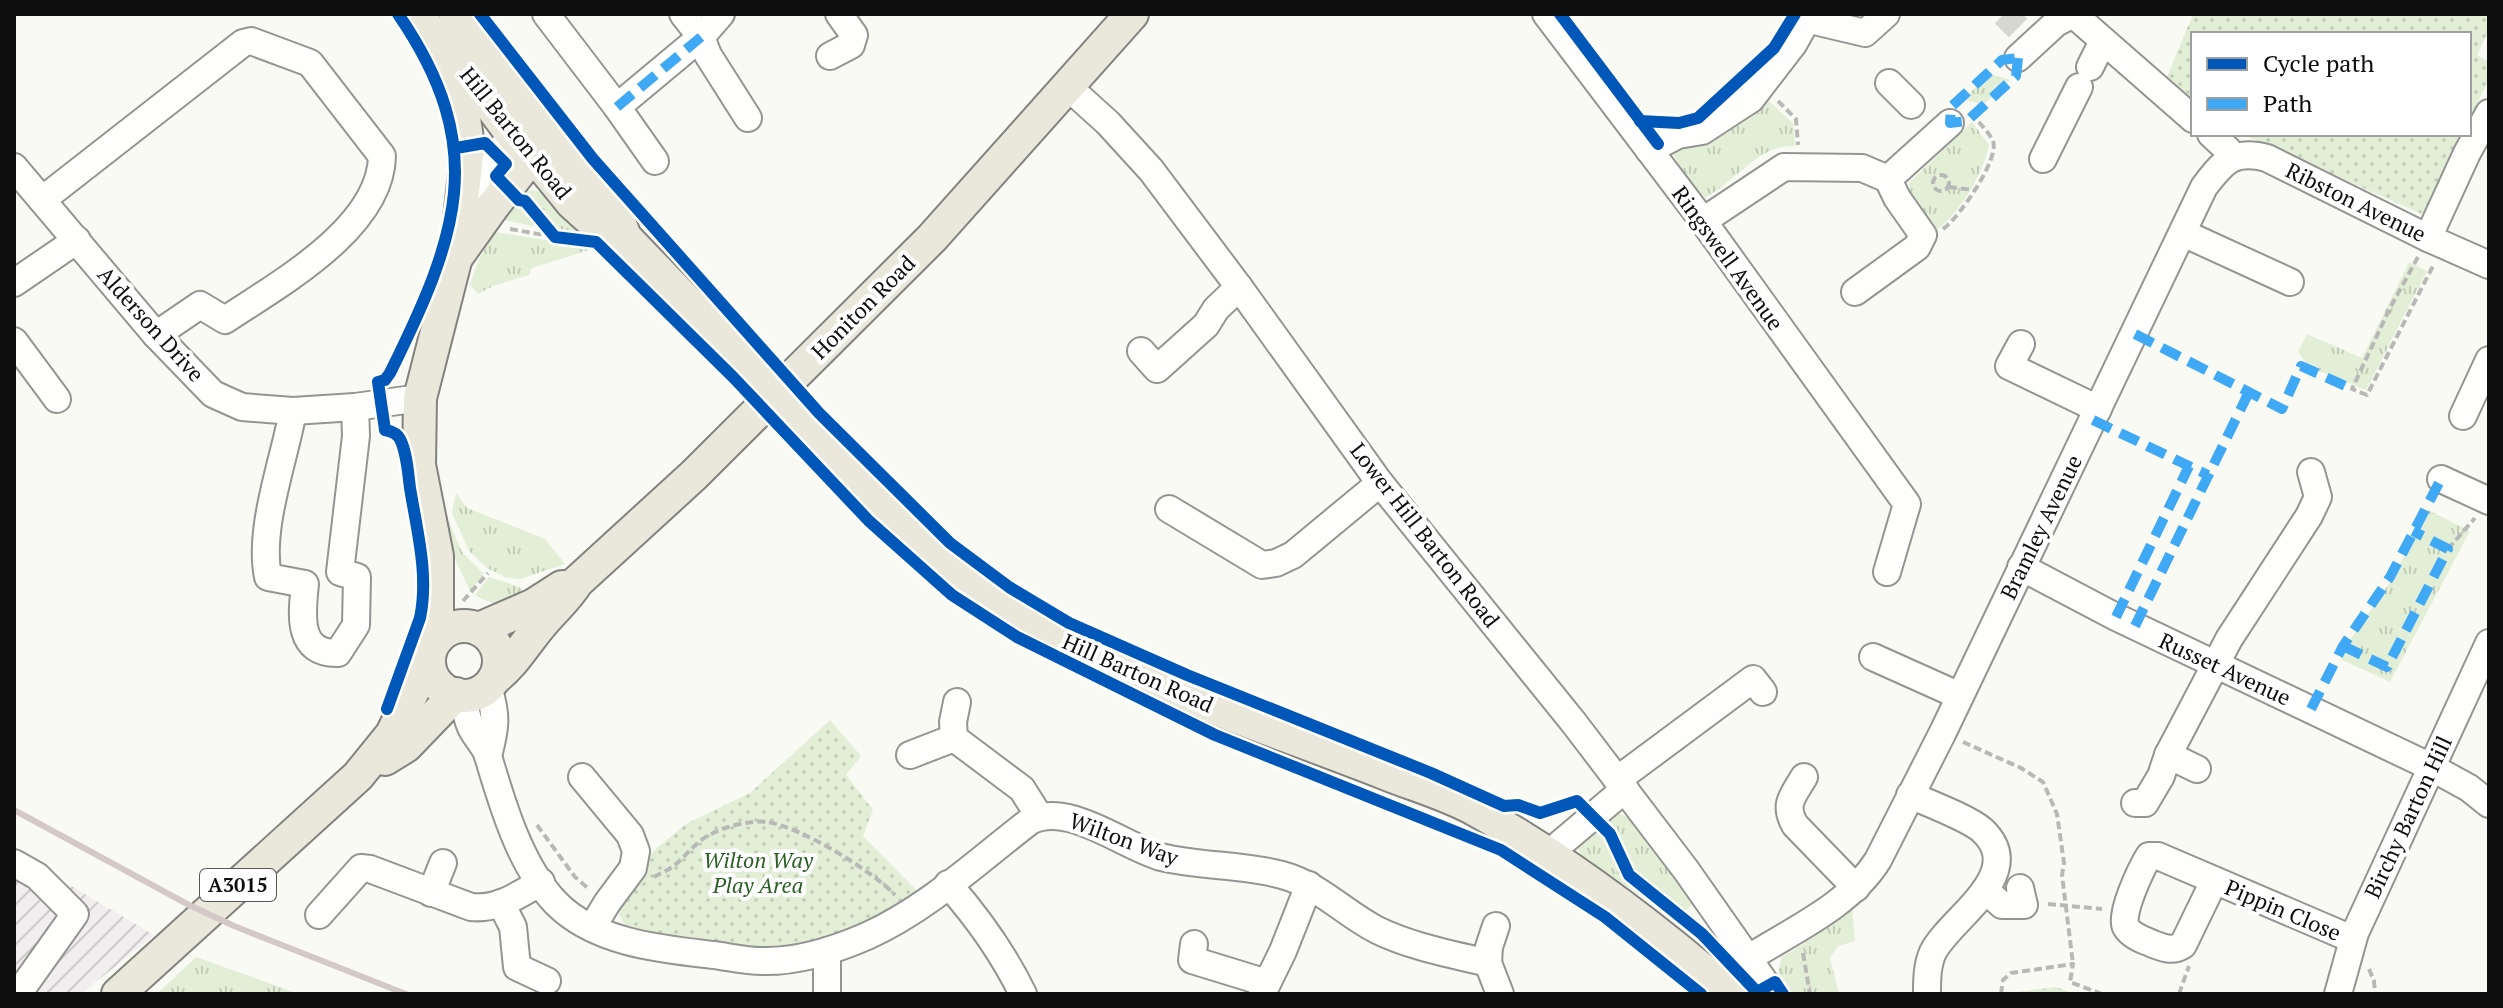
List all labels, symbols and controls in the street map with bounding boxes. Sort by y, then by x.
legend [2191,32,2471,136]
text: Cycle path [2263,47,2374,79]
street label: Hill Barton Road [454,61,579,205]
text: Path [2263,87,2312,119]
street label: Ribston Avenue [2281,155,2431,248]
street label: Ringswell Avenue [1666,180,1791,336]
street label: Honiton Road [804,248,921,365]
street label: Alderson Drive [92,260,211,388]
street label: Lower Hill Barton Road [1344,436,1507,633]
street label: Bramley Avenue [1993,450,2088,604]
street label: Russet Avenue [2155,625,2296,712]
street label: Hill Barton Road [1058,626,1218,719]
street label: Birchy Barton Hill [2357,731,2458,903]
street label: Wilton Way [1066,805,1183,872]
park label: Wilton Way Play Area [703,845,814,899]
road number: A3015 [200,869,276,901]
street label: Pippin Close [2221,872,2346,947]

